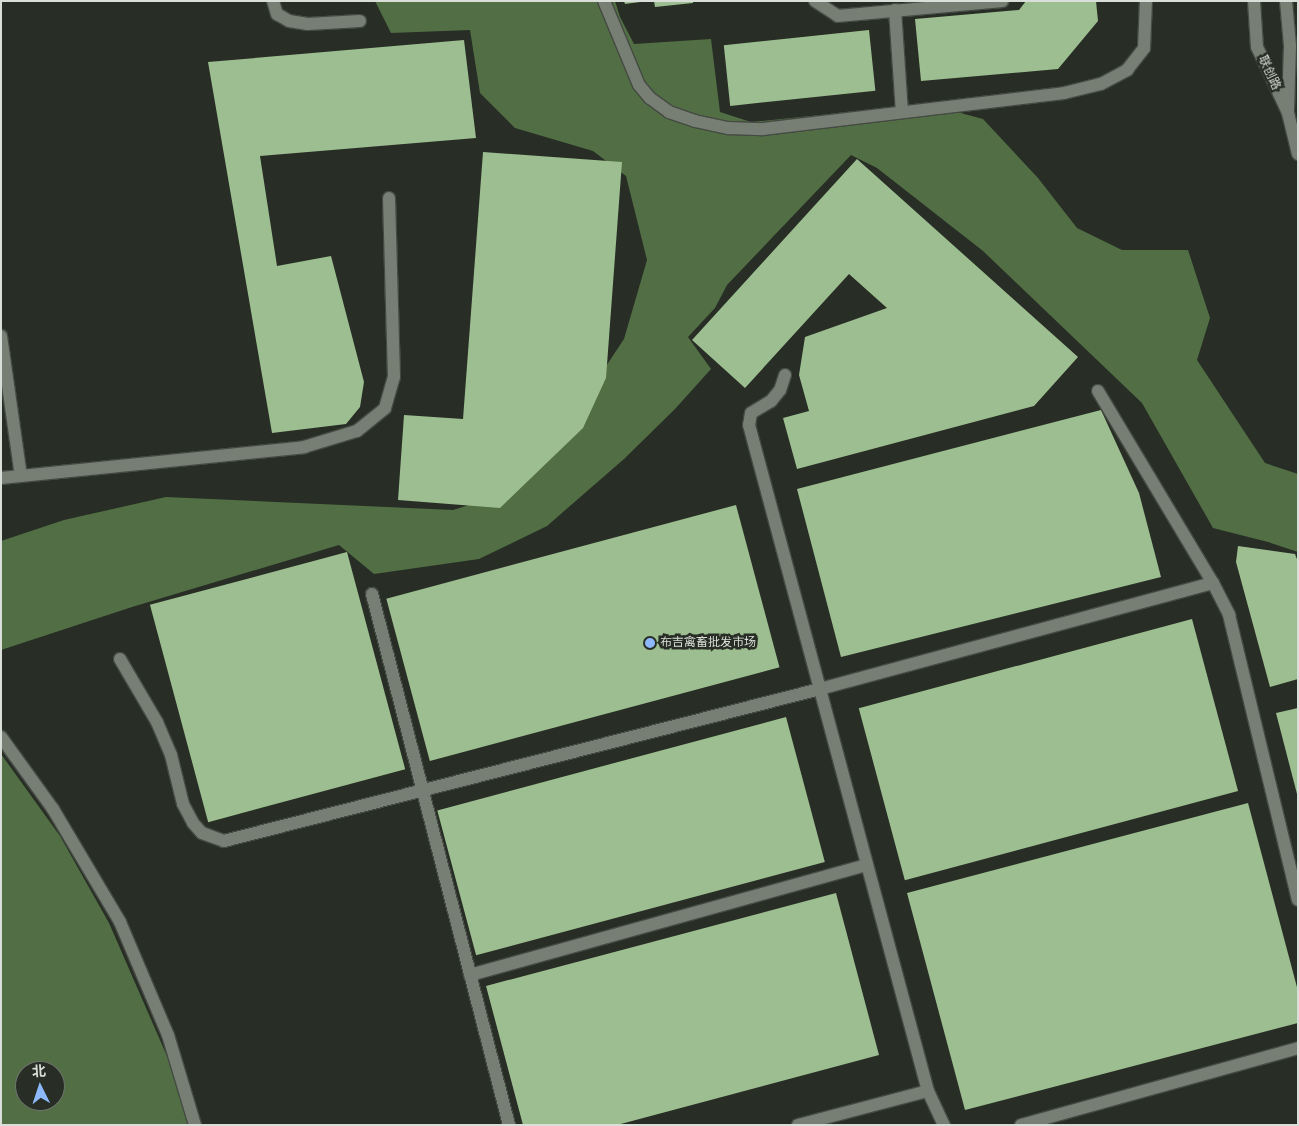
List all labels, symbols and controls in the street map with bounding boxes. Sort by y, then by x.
street label: 联创路 [1255,54,1283,92]
place label: 布吉禽畜批发市场 [660,636,756,650]
marker: 布吉禽畜批发市场 [644,637,656,649]
north arrow [15,1061,65,1111]
text: 北 [31,1063,47,1081]

